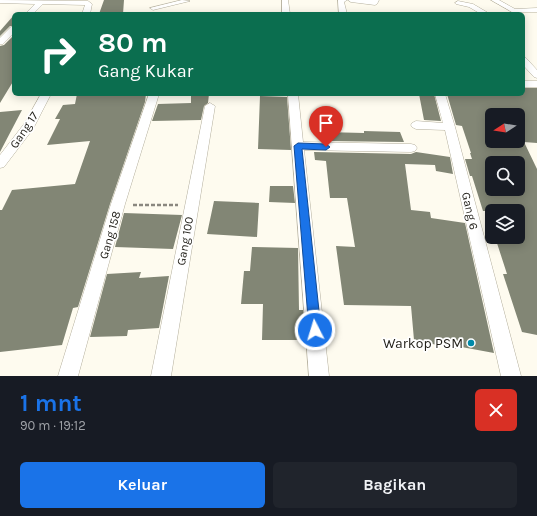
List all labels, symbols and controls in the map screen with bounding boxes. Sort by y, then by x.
text: 80 m [98,26,167,59]
icon: right [32,28,84,80]
text: Gang Kukar [98,60,193,82]
pin [309,106,343,147]
north arrow [485,108,525,148]
map controls [485,108,525,244]
street label: Gang 17 [7,109,41,151]
icon: arrive [315,112,337,134]
button: search [485,156,525,196]
street label: Gang 6 [459,191,481,231]
button: layers [485,204,525,244]
street label: Gang 158 [96,209,124,261]
street label: Gang 100 [174,215,196,267]
position arrow [294,309,336,351]
place label: Warkop PSM [383,335,463,352]
marker: Warkop PSM [466,338,476,348]
text: 1 mnt [20,389,82,417]
button: close [475,389,517,431]
text: 90 m · 19:12 [20,418,86,433]
button: Keluar [20,462,265,508]
button: Bagikan [273,462,517,508]

